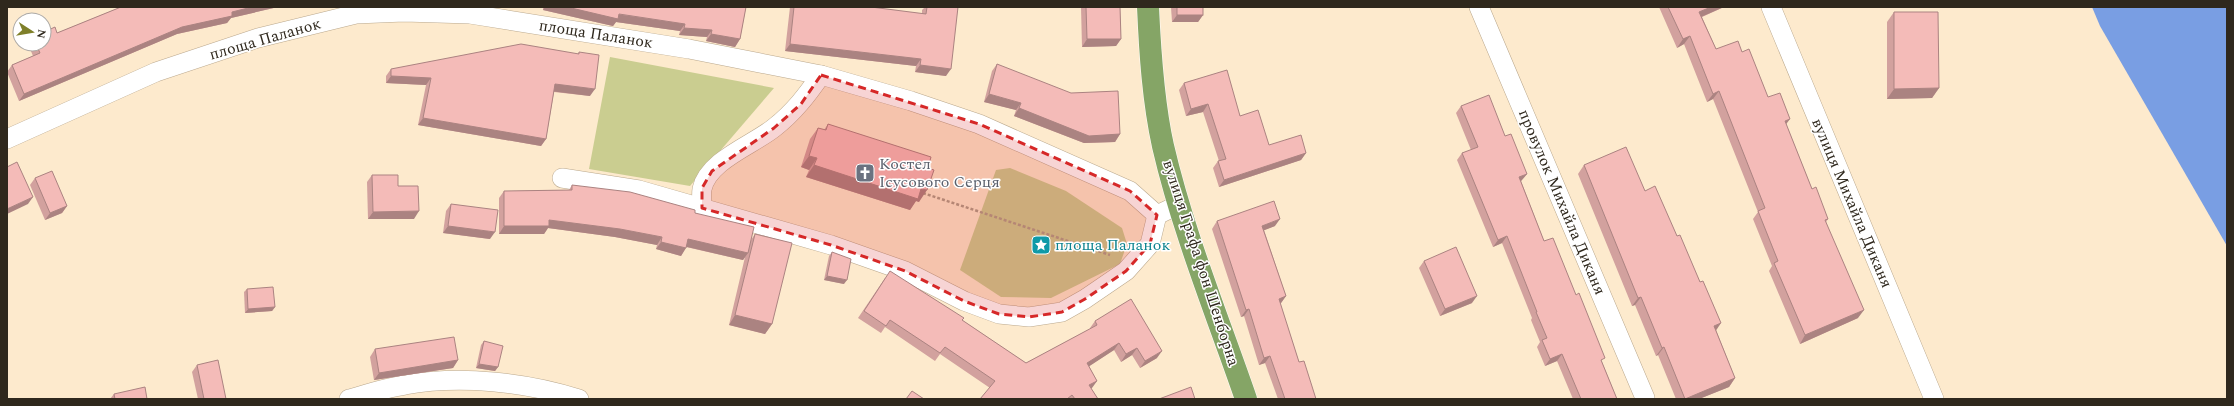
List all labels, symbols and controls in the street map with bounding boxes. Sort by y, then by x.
north arrow [12,12,52,52]
street label: площа Паланок [206,12,324,66]
street label: площа Паланок [537,13,655,55]
text: N [32,28,51,40]
street label: провулок Михайла Диканя [1512,105,1612,299]
street label: вулиця Михайла Диканя [1805,114,1899,292]
place label: Костел Ісусового Серця [879,152,1000,194]
street label: вулиця Графа фон Шенборна [1156,157,1246,369]
church icon: Костел Ісусового Серця [854,162,876,184]
place label: площа Паланок [1055,233,1170,257]
place icon: площа Паланок [1030,234,1052,256]

